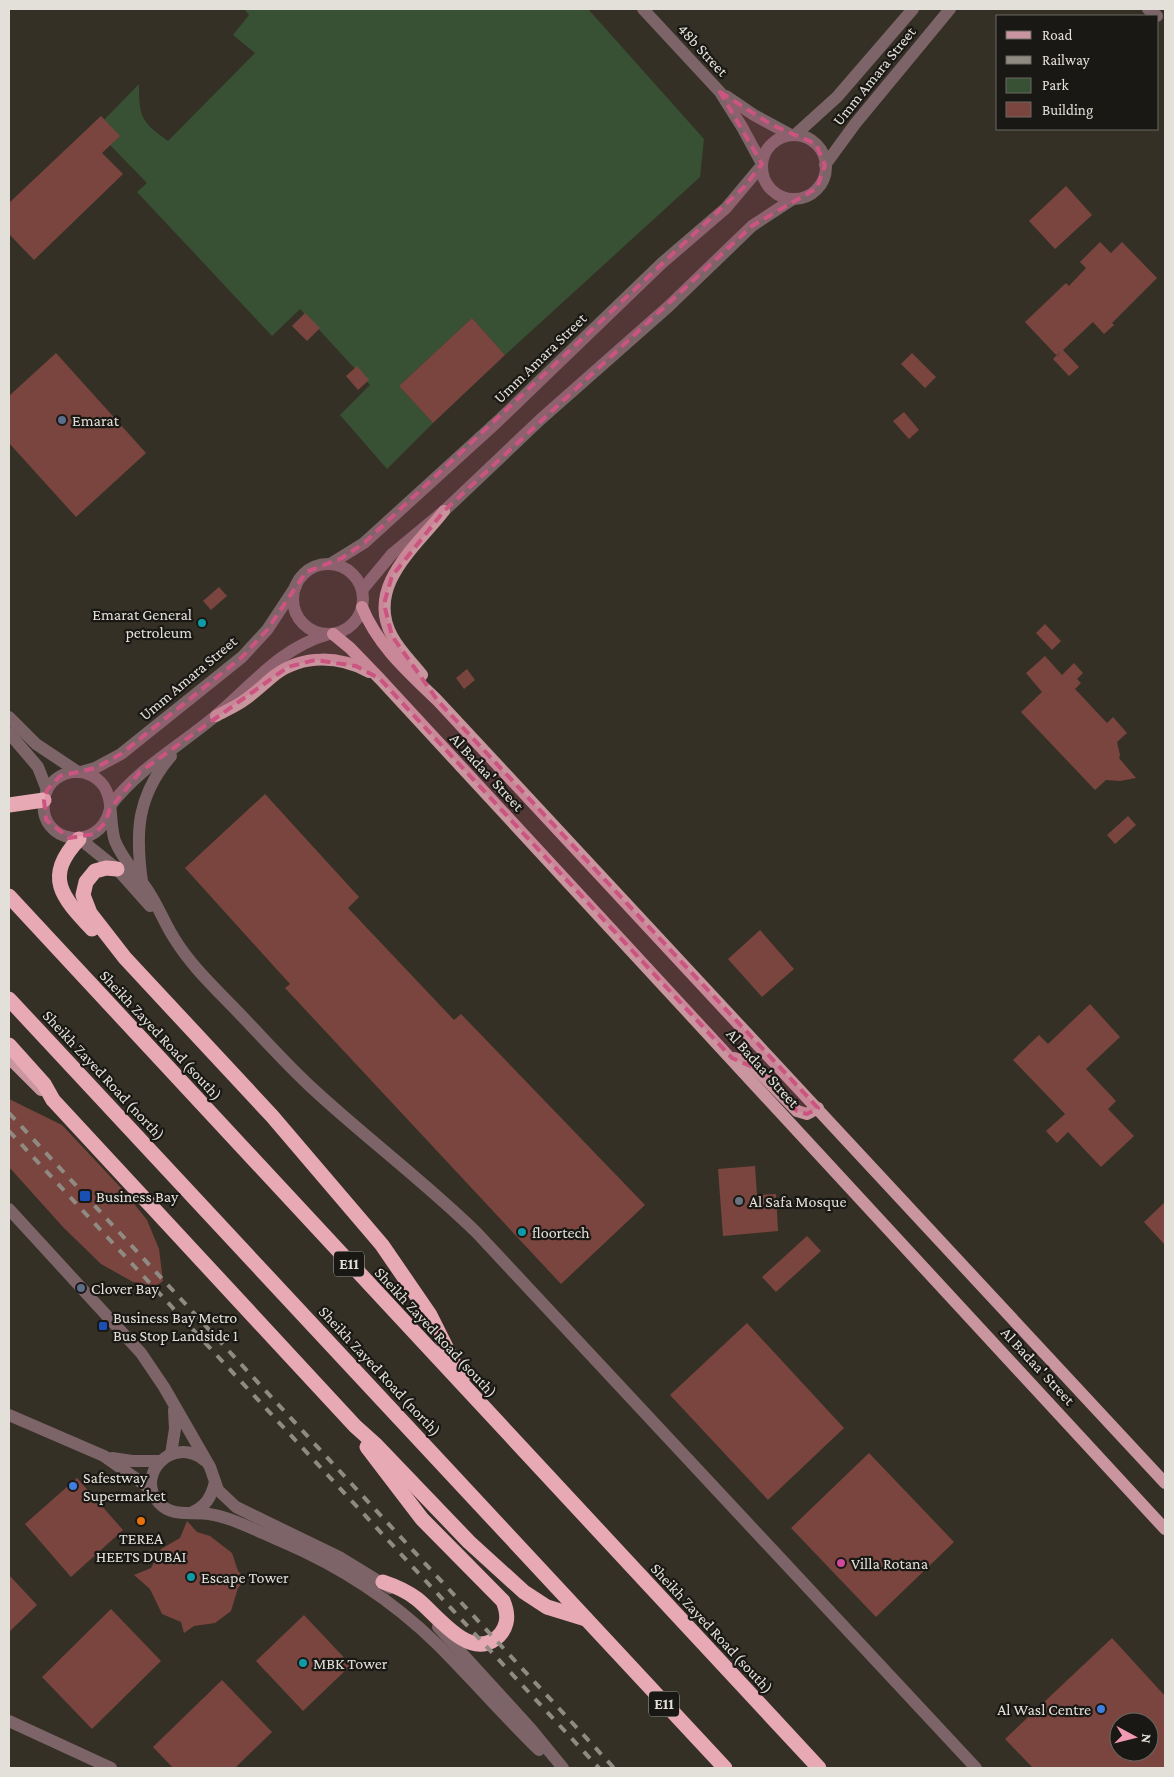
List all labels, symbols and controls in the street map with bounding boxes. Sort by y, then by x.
legend [996,15,1159,130]
street label: 48b Street [674,20,732,80]
street label: Umm Amara Street [829,23,919,129]
text: Road [1042,27,1073,43]
text: Railway [1042,52,1090,69]
text: Park [1042,77,1069,93]
text: Building [1042,102,1093,119]
street label: Umm Amara Street [490,309,590,406]
place label: Emarat [72,412,120,429]
marker: Emarat [56,414,68,426]
place label: Emarat General petroleum [92,606,192,642]
marker: Emarat General petroleum [196,617,208,629]
street label: Umm Amara Street [136,632,241,724]
street label: Al Badaa' Street [447,730,528,815]
street label: Sheikh Zayed Road (south) [96,967,226,1104]
street label: Sheikh Zayed Road (north) [39,1007,168,1144]
street label: Al Badaa' Street [723,1025,803,1111]
place label: Business Bay [96,1188,179,1206]
marker: Business Bay [78,1189,92,1203]
place label: Al Safa Mosque [749,1193,847,1211]
marker: Al Safa Mosque [733,1195,745,1207]
place label: floortech [532,1224,590,1241]
marker: floortech [516,1226,528,1238]
road number: E11 [334,1252,364,1276]
street label: Sheikh Zayed Road (south) [371,1264,501,1401]
place label: Clover Bay [91,1280,160,1298]
marker: Clover Bay [75,1282,87,1294]
street label: Sheikh Zayed Road (north) [315,1303,444,1440]
place label: Business Bay Metro Bus Stop Landside 1 [113,1309,238,1345]
marker: Business Bay Metro Bus Stop Landside 1 [97,1320,109,1332]
street label: Al Badaa' Street [998,1324,1079,1409]
place label: Safestway Supermarket [83,1469,166,1505]
marker: Safestway Supermarket [67,1480,79,1492]
marker: TEREA HEETS DUBAI [135,1515,147,1527]
place label: TEREA HEETS DUBAI [96,1530,187,1565]
place label: Villa Rotana [851,1555,929,1572]
marker: Villa Rotana [835,1557,847,1569]
street label: Sheikh Zayed Road (south) [647,1560,777,1697]
place label: Escape Tower [201,1569,289,1587]
marker: Escape Tower [185,1571,197,1583]
place label: MBK Tower [313,1655,388,1672]
marker: MBK Tower [297,1657,309,1669]
road number: E11 [649,1692,679,1716]
place label: Al Wasl Centre [997,1701,1091,1718]
marker: Al Wasl Centre [1095,1703,1107,1715]
north arrow [1109,1712,1159,1762]
text: N [1138,1733,1155,1745]

